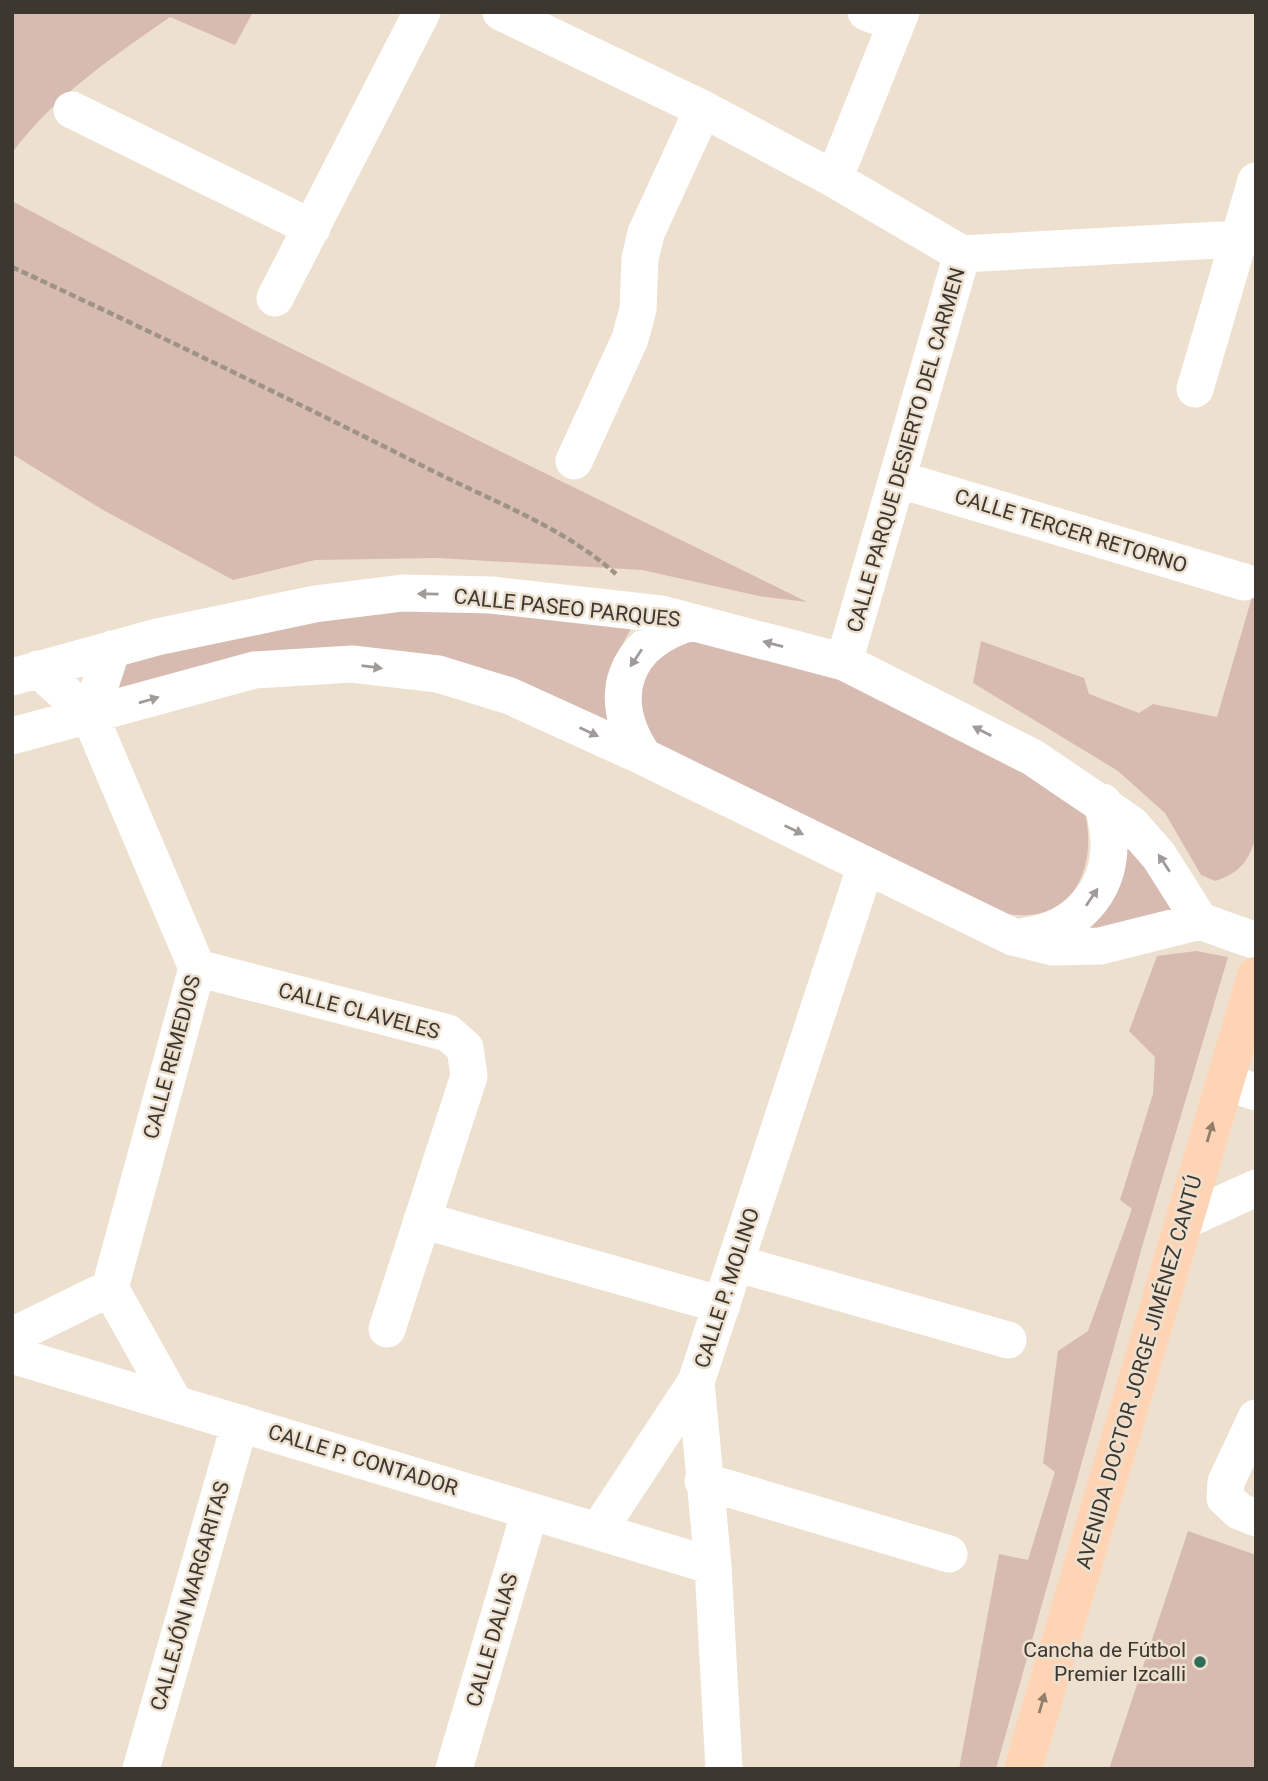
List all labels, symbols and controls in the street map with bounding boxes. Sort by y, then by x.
street label: CALLE PARQUE DESIERTO DEL CARMEN [842,265,970,635]
street label: CALLE TERCER RETORNO [952,484,1190,578]
street label: CALLE PASEO PARQUES [453,584,681,632]
one-way arrow [417,588,439,600]
one-way arrow [762,638,784,649]
one-way arrow [630,648,643,668]
one-way arrow [362,661,384,672]
one-way arrow [139,695,160,705]
one-way arrow [578,726,599,737]
one-way arrow [971,726,991,738]
one-way arrow [784,824,804,835]
one-way arrow [1157,854,1170,873]
one-way arrow [1085,888,1099,906]
street label: CALLE REMEDIOS [139,972,205,1142]
street label: CALLE CLAVELES [276,978,442,1044]
one-way arrow [1205,1122,1215,1143]
street label: AVENIDA DOCTOR JORGE JIMÉNEZ CANTÚ [1071,1172,1207,1572]
street label: CALLE P. MOLINO [690,1205,764,1371]
street label: CALLE P. CONTADOR [265,1420,461,1500]
street label: CALLEJÓN MARGARITAS [146,1479,234,1713]
street label: CALLE DALIAS [461,1570,523,1710]
place label: Cancha de Fútbol Premier Izcalli [1023,1638,1186,1686]
marker: Cancha de Fútbol Premier Izcalli [1192,1654,1208,1670]
one-way arrow [1038,1693,1048,1714]

